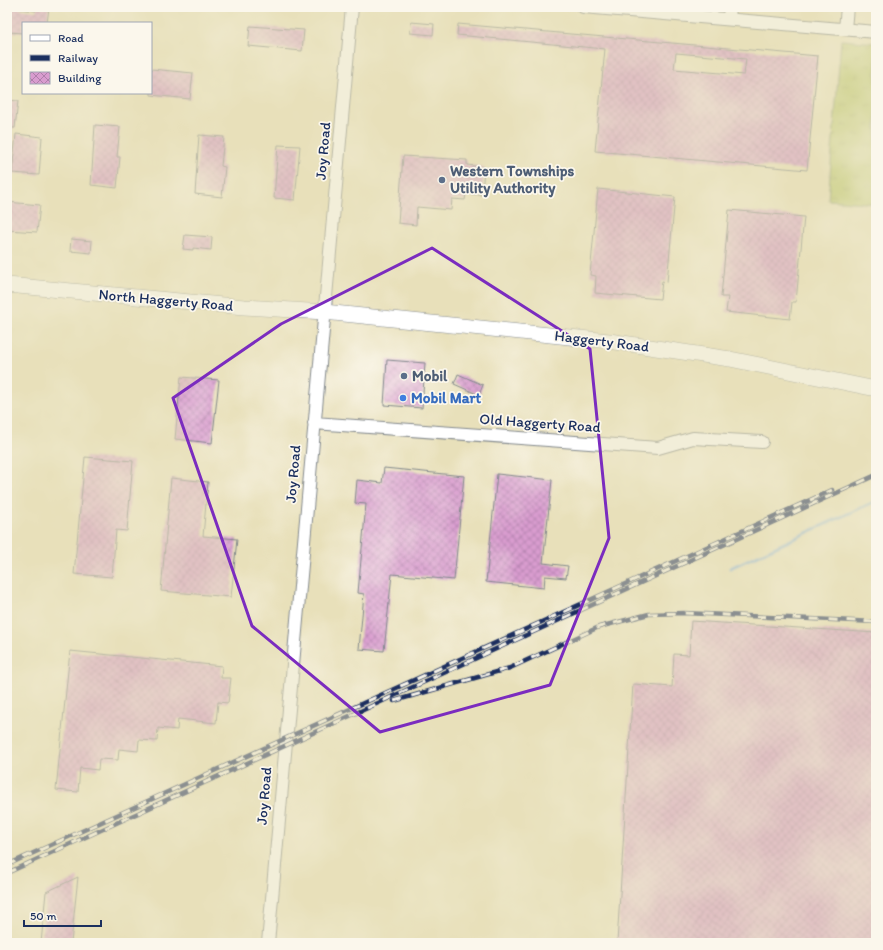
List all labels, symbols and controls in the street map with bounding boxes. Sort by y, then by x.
legend [22,22,152,94]
text: Road [58,31,84,45]
text: Railway [58,51,98,65]
text: Building [58,71,102,85]
street label: Joy Road [312,121,334,181]
place label: Western Townships Utility Authority [450,162,575,198]
marker: Western Townships Utility Authority [437,175,447,185]
street label: North Haggerty Road [98,285,234,315]
street label: Haggerty Road [554,326,650,356]
place label: Mobil [412,367,448,385]
marker: Mobil [399,371,409,381]
place label: Mobil Mart [411,389,482,407]
marker: Mobil Mart [398,393,408,403]
street label: Old Haggerty Road [479,410,601,436]
street label: Joy Road [282,444,304,504]
street label: Joy Road [253,766,275,826]
scale bar [24,902,101,928]
text: 50 m [30,909,56,923]

